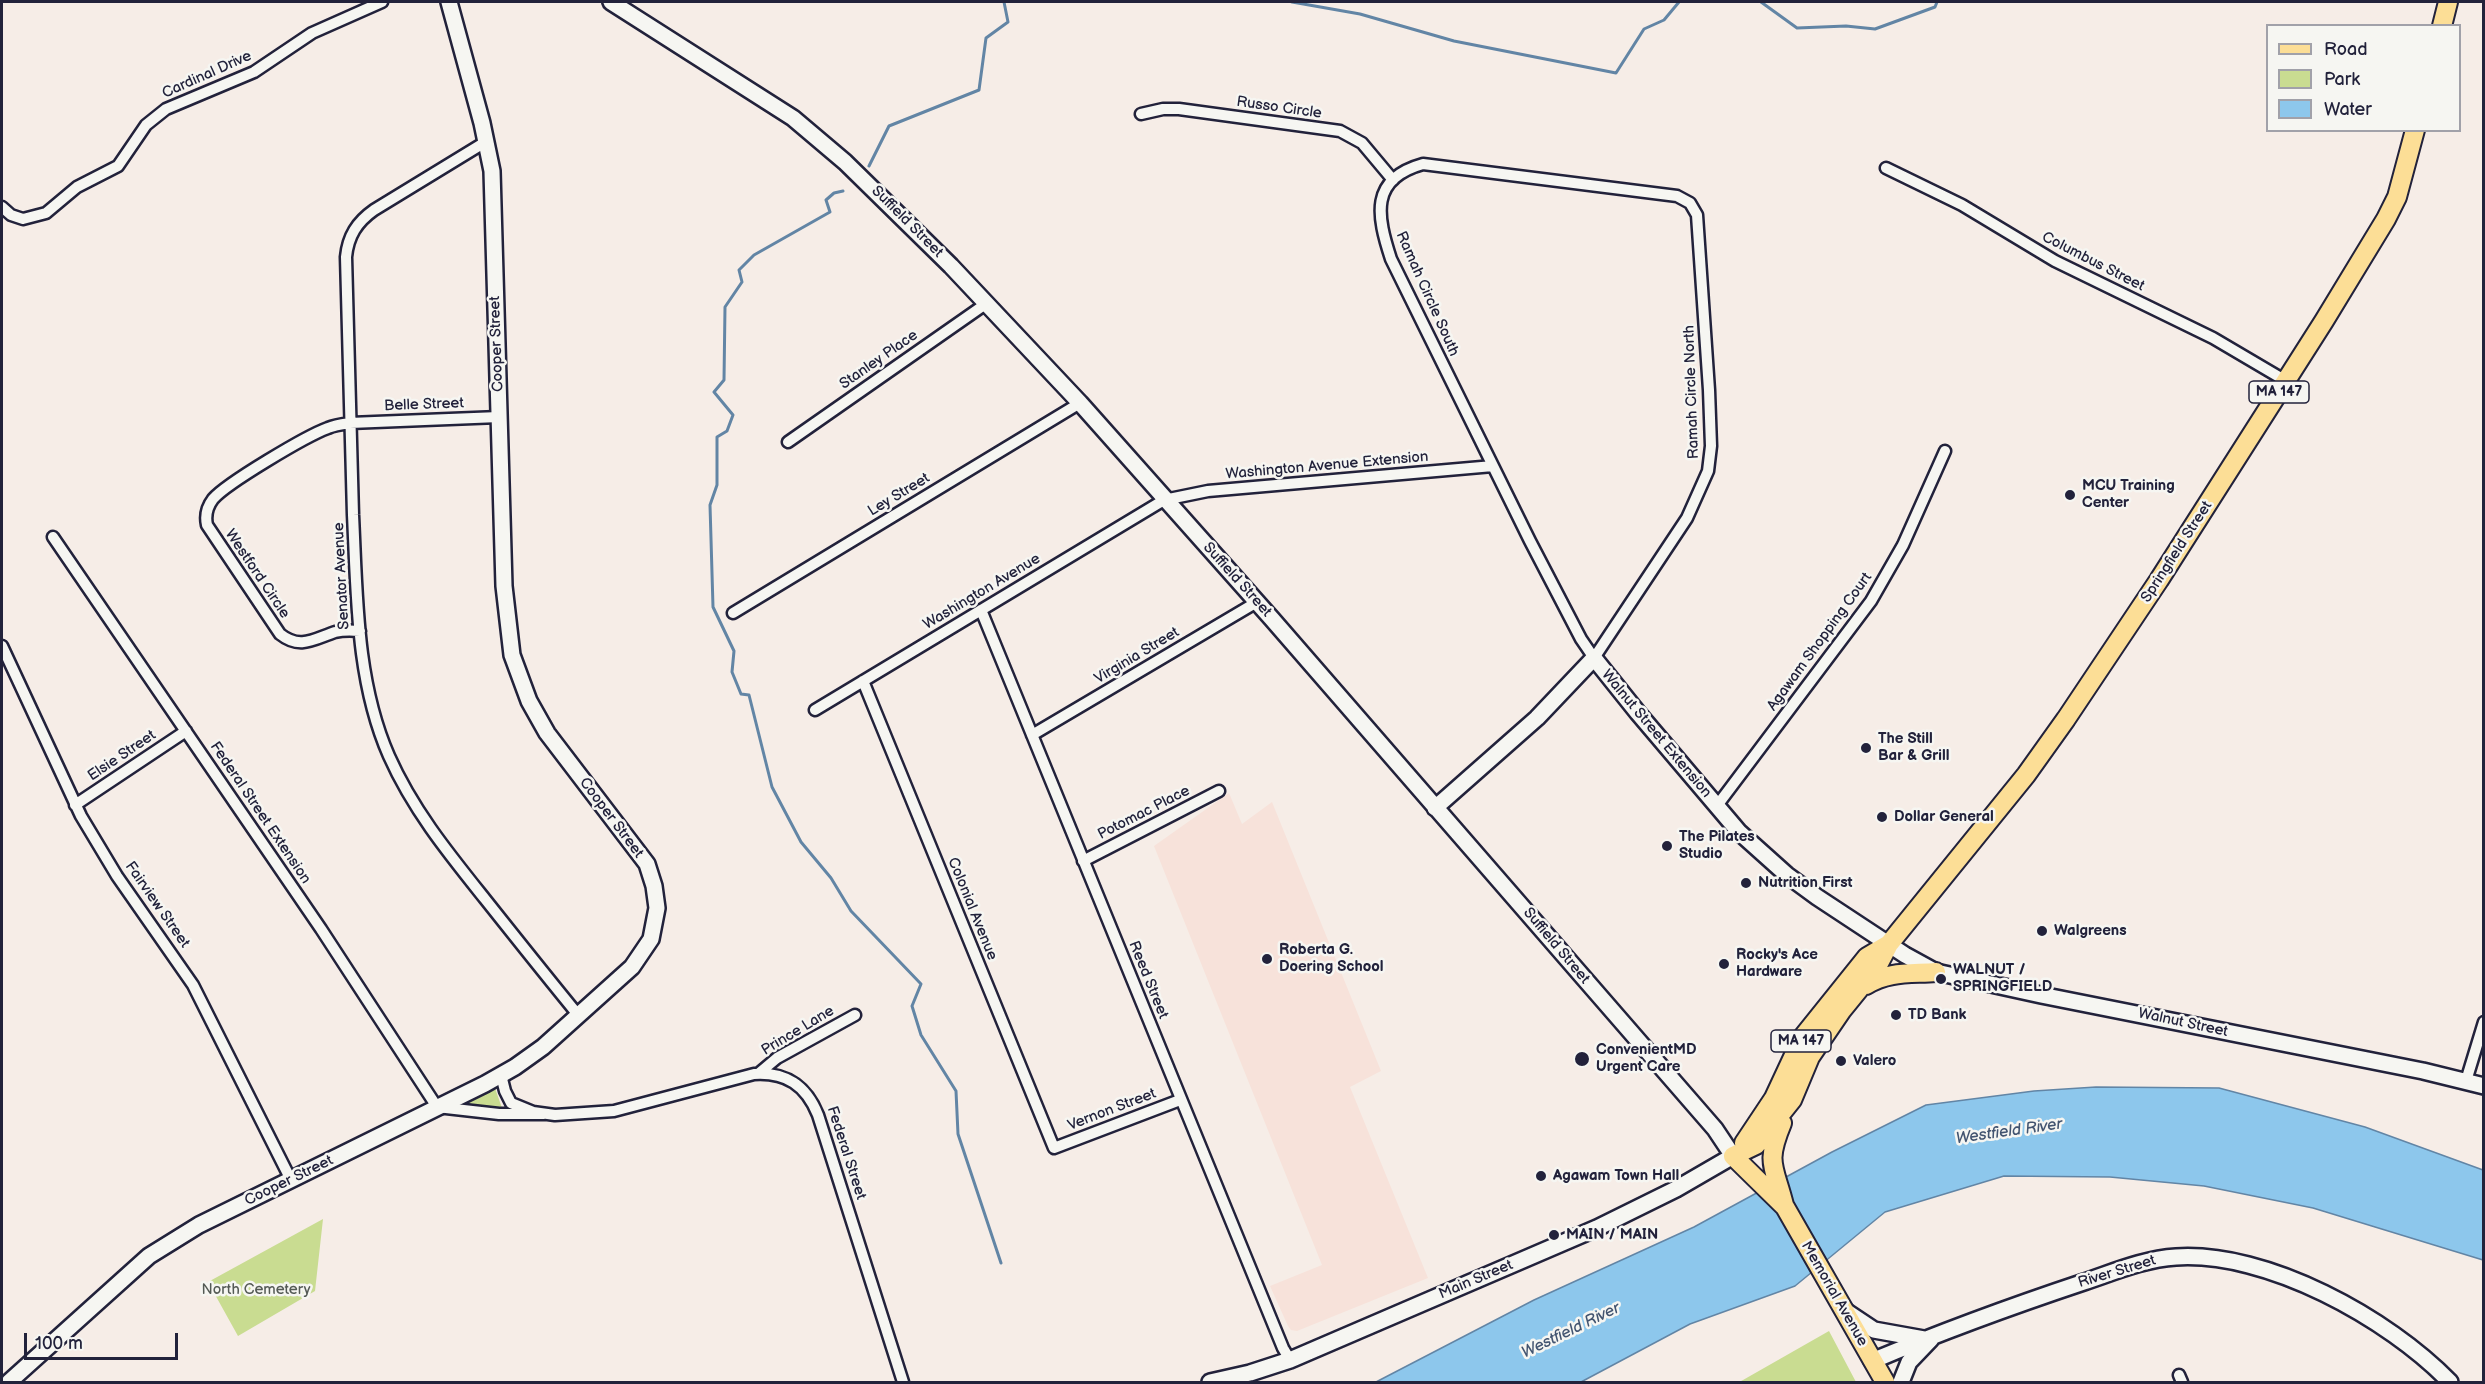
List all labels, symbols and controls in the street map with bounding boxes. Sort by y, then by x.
legend [2266,24,2461,132]
text: Road [2324,39,2368,60]
street label: Cardinal Drive [159,47,255,103]
text: Park [2324,69,2360,90]
street label: Russo Circle [1235,93,1323,123]
text: Water [2324,99,2372,120]
street label: Suffield Street [867,182,947,262]
street label: Columbus Street [2039,228,2147,296]
street label: Ramah Circle South [1391,229,1463,359]
street label: Cooper Street [486,296,508,392]
street label: Ramah Circle North [1681,325,1703,459]
street label: Stanley Place [837,327,921,393]
road number: MA 147 [2249,381,2309,403]
street label: Belle Street [384,395,464,415]
street label: Washington Avenue Extension [1225,448,1429,484]
street label: Ley Street [865,470,933,520]
place label: MCU Training Center [2082,477,2175,512]
marker: MCU Training Center [2063,488,2077,502]
street label: Springfield Street [2138,498,2216,606]
street label: Senator Avenue [330,522,354,630]
street label: Westford Circle [221,526,293,622]
street label: Suffield Street [1199,539,1275,621]
street label: Washington Avenue [920,550,1044,634]
street label: Agawam Shopping Court [1764,569,1876,715]
street label: Virginia Street [1091,624,1183,688]
street label: Walnut Street Extension [1597,666,1715,802]
street label: Elsie Street [85,727,159,785]
place label: The Still Bar & Grill [1878,730,1949,765]
street label: Federal Street Extension [206,739,314,887]
marker: The Still Bar & Grill [1859,741,1873,755]
street label: Cooper Street [575,774,647,862]
street label: Potomac Place [1095,782,1193,844]
place label: Dollar General [1894,808,1994,826]
marker: Dollar General [1875,810,1889,824]
place label: The Pilates Studio [1679,828,1755,863]
marker: The Pilates Studio [1660,839,1674,853]
street label: Colonial Avenue [943,855,1001,963]
street label: Fairview Street [121,859,193,951]
place label: Nutrition First [1758,874,1853,892]
marker: Nutrition First [1739,876,1753,890]
street label: Suffield Street [1519,904,1593,988]
place label: Walgreens [2054,922,2127,940]
marker: Walgreens [2035,924,2049,938]
street label: Reed Street [1124,938,1172,1022]
place label: Roberta G. Doering School [1279,941,1384,976]
place label: Rocky's Ace Hardware [1736,946,1818,981]
marker: Roberta G. Doering School [1260,952,1274,966]
marker: Rocky's Ace Hardware [1717,957,1731,971]
place label: WALNUT / SPRINGFIELD [1953,961,2052,996]
marker: WALNUT / SPRINGFIELD [1934,972,1948,986]
street label: Prince Lane [758,1002,838,1060]
street label: Walnut Street [2137,1005,2229,1041]
place label: TD Bank [1908,1006,1966,1024]
marker: TD Bank [1889,1008,1903,1022]
road number: MA 147 [1771,1030,1831,1052]
place label: ConvenientMD Urgent Care [1596,1041,1696,1076]
marker: ConvenientMD Urgent Care [1573,1050,1591,1068]
place label: Valero [1853,1052,1896,1070]
marker: Valero [1834,1054,1848,1068]
street label: Vernon Street [1065,1085,1159,1135]
street label: Federal Street [822,1104,870,1202]
water label: Westfield River [1955,1115,2063,1149]
street label: Cooper Street [242,1152,336,1210]
place label: Agawam Town Hall [1553,1167,1679,1185]
marker: Agawam Town Hall [1534,1169,1548,1183]
place label: MAIN / MAIN [1566,1226,1658,1244]
marker: MAIN / MAIN [1547,1228,1561,1242]
street label: Memorial Avenue [1797,1238,1871,1350]
street label: River Street [2076,1252,2158,1292]
street label: Main Street [1436,1256,1516,1304]
park label: North Cemetery [201,1281,311,1299]
water label: Westfield River [1519,1299,1623,1363]
scale bar [27,1321,182,1359]
text: 100 m [35,1333,83,1354]

